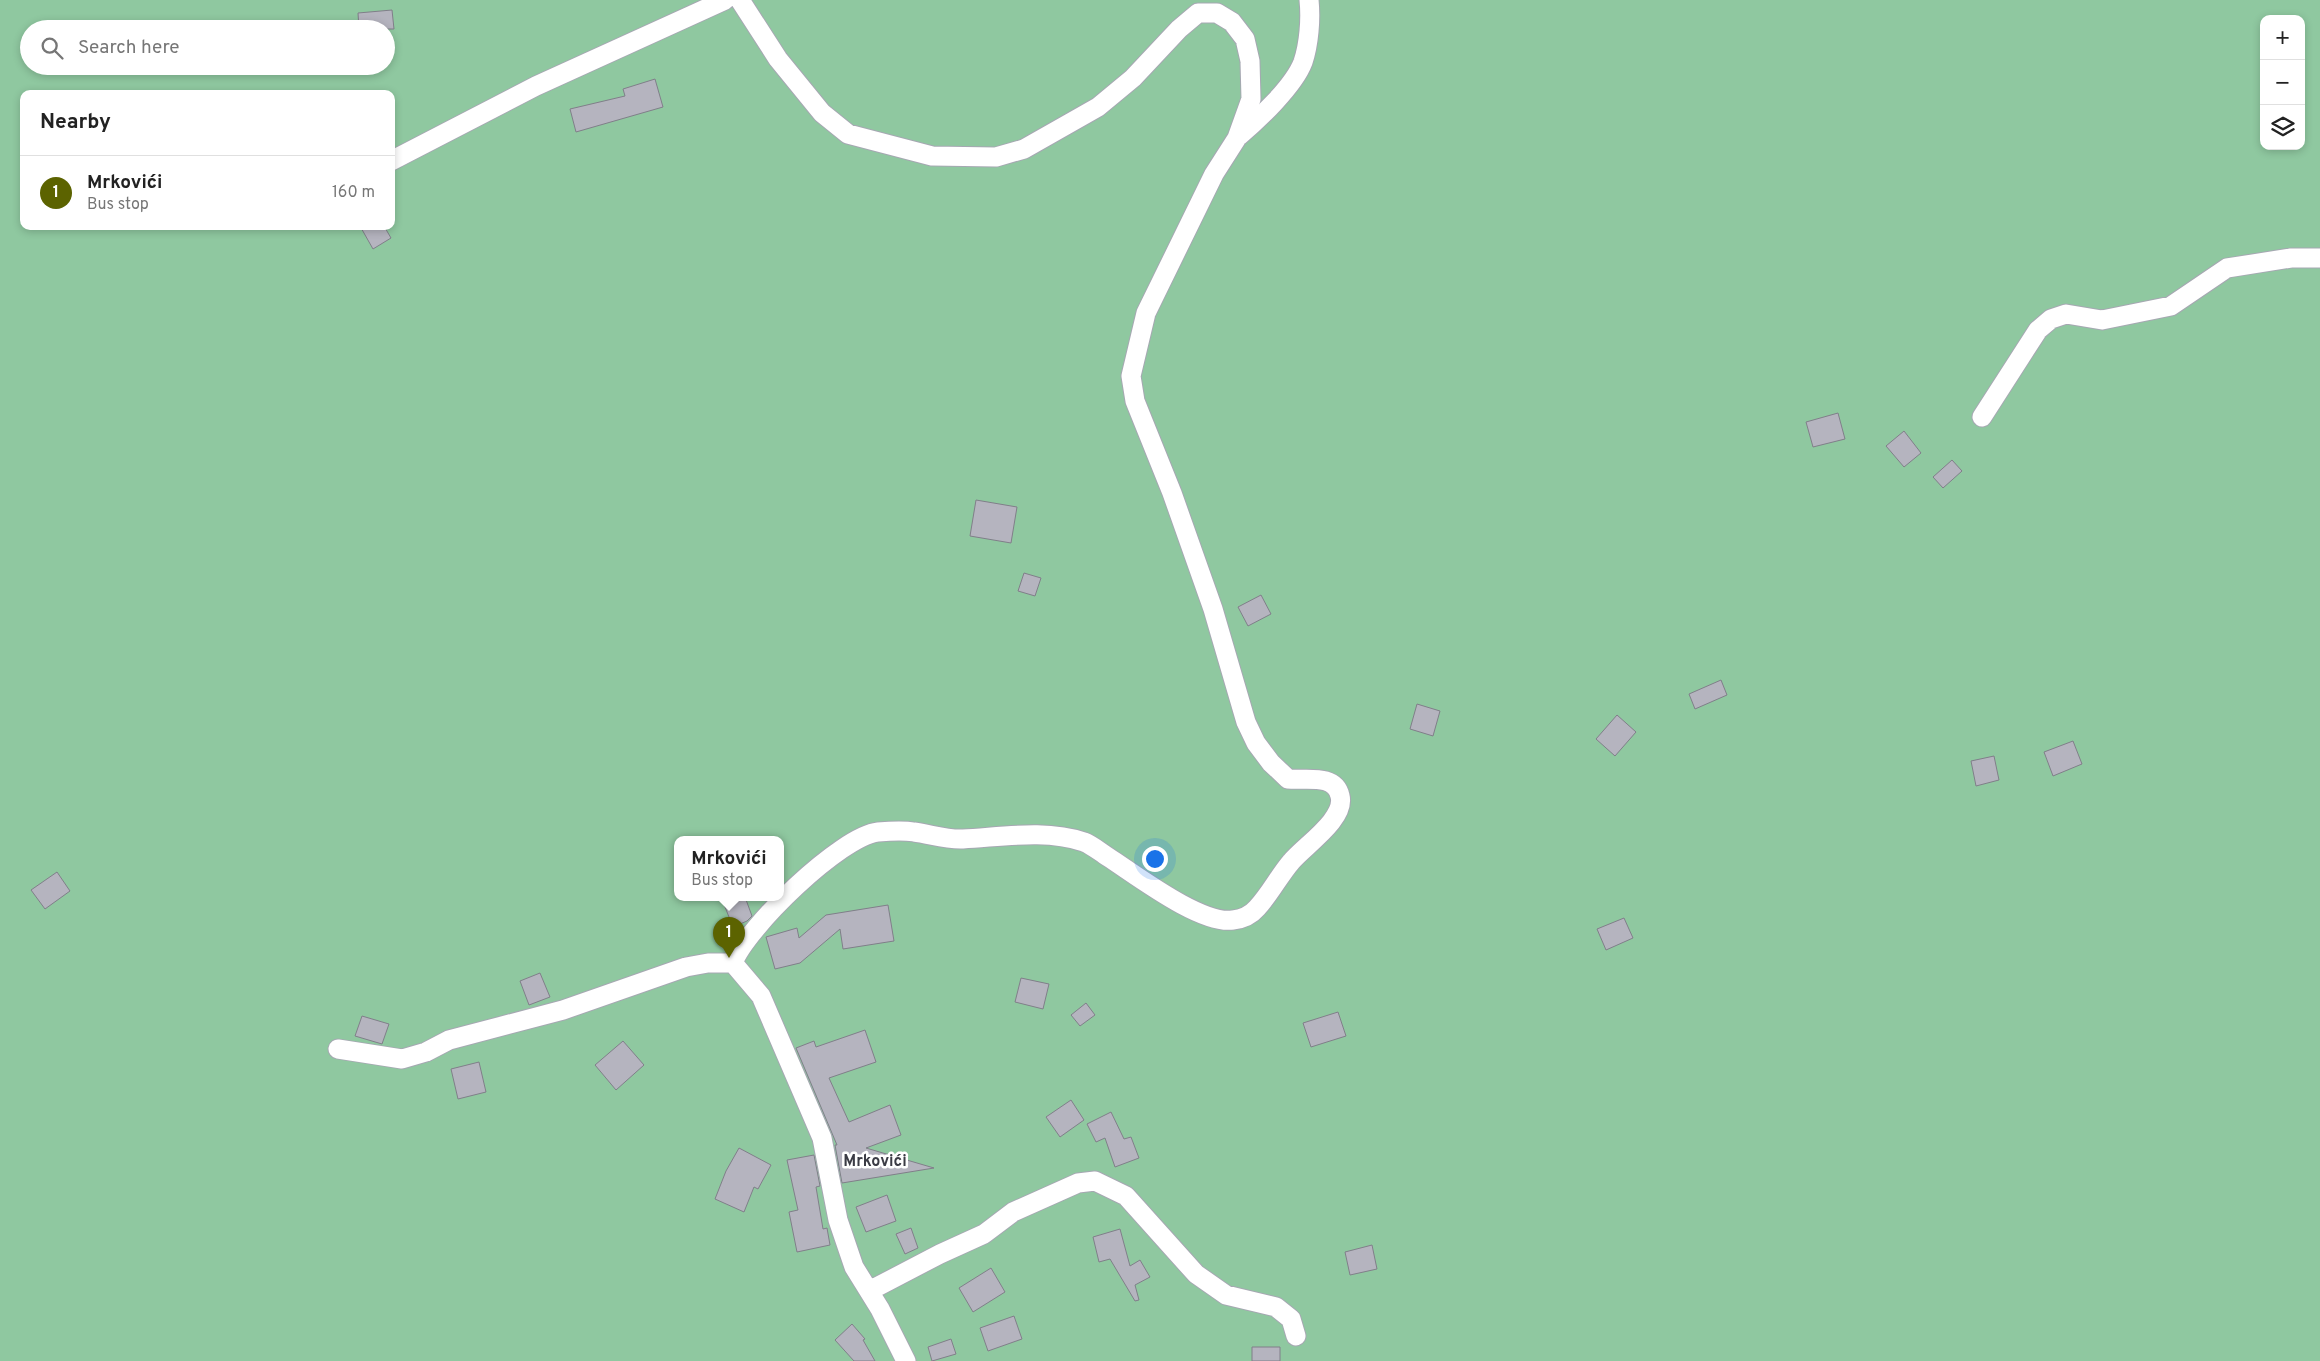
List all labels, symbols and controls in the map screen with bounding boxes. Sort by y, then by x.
map controls [2260,15,2305,150]
button: + [2260,15,2305,60]
search box [20,20,395,75]
icon: search [38,34,66,62]
text: Search here [78,36,180,60]
button: − [2260,60,2305,105]
button: layers [2260,105,2305,150]
text: Nearby [40,109,111,136]
text: Mrkovići [87,171,163,195]
text: 1 [53,183,59,203]
text: 160 m [332,183,375,203]
text: Bus stop [87,195,149,215]
popup [674,836,784,901]
your location [1142,846,1168,872]
text: Mrkovići [691,847,767,871]
text: Bus stop [691,871,753,891]
pin: 1 [713,917,745,958]
district label: Mrkovići [843,1152,907,1172]

